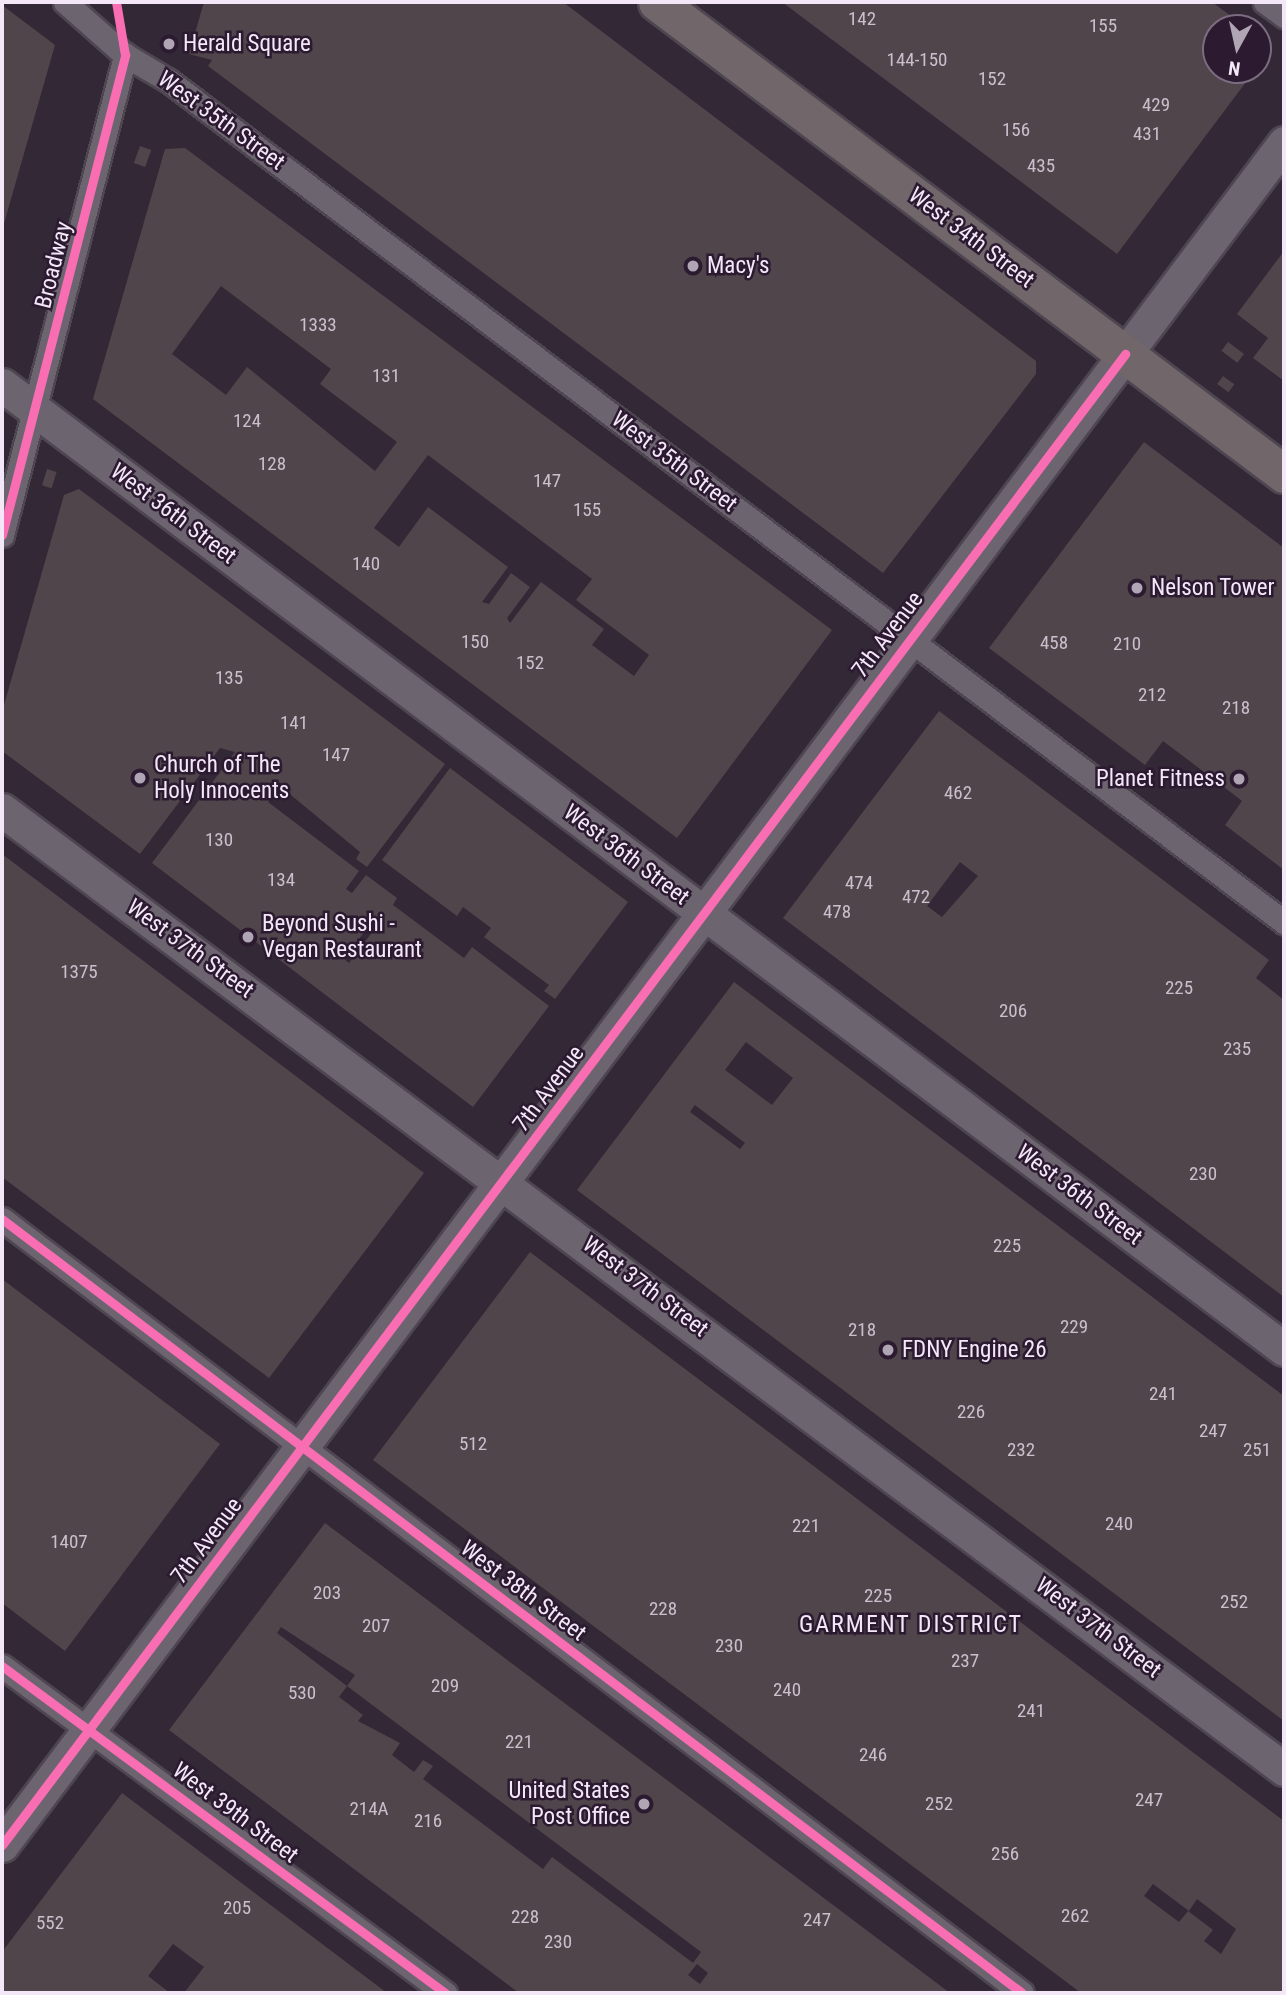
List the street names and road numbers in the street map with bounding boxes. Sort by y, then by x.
street label: West 35th Street [152,66,290,176]
street label: West 34th Street [903,182,1039,294]
street label: Broadway [30,219,78,311]
street label: West 35th Street [606,406,742,518]
street label: West 36th Street [105,458,241,570]
street label: 7th Avenue [847,586,929,684]
street label: West 36th Street [558,799,694,911]
street label: West 37th Street [121,894,259,1004]
street label: 7th Avenue [508,1040,590,1138]
street label: West 36th Street [1011,1139,1147,1251]
street label: West 37th Street [577,1231,713,1343]
street label: 7th Avenue [166,1492,248,1590]
street label: West 38th Street [455,1535,591,1647]
street label: West 37th Street [1030,1572,1166,1684]
street label: West 39th Street [167,1757,303,1869]

